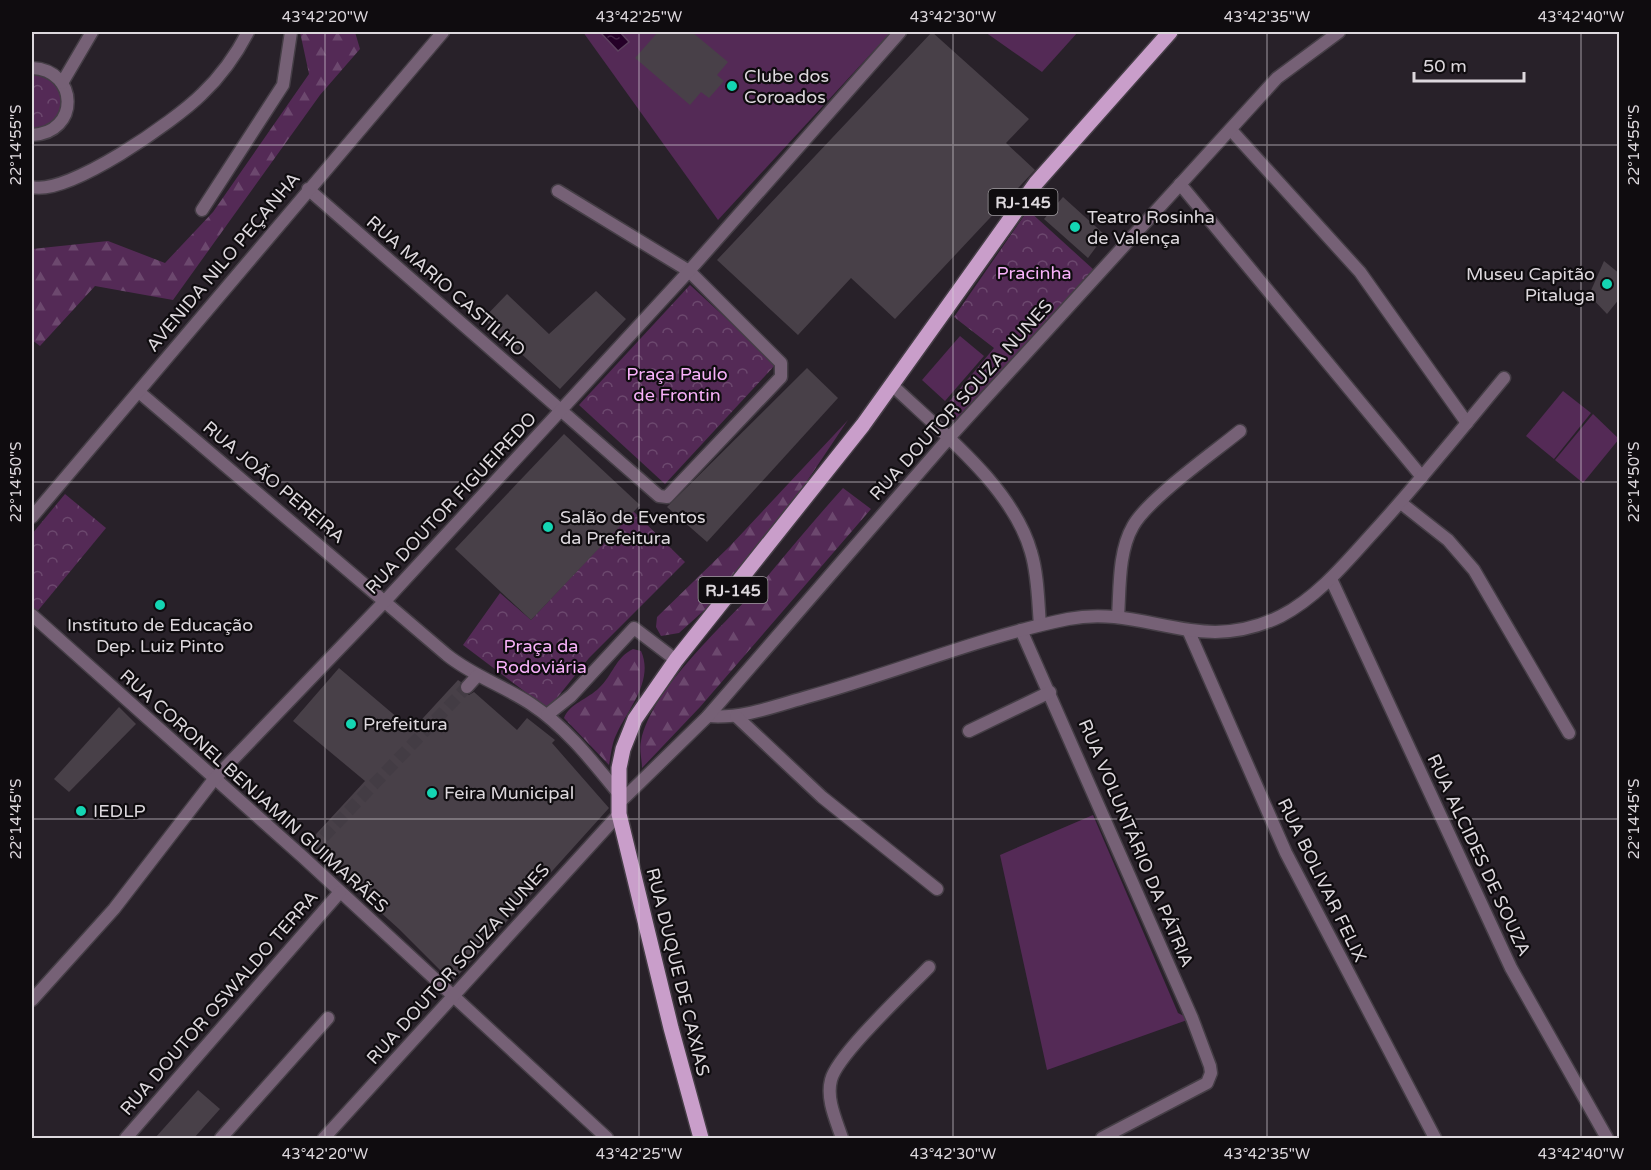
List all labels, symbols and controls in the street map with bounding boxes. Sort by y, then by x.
text: 43°42'20"W [282,8,368,26]
text: 43°42'25"W [596,8,682,26]
text: 43°42'30"W [910,8,996,26]
text: 43°42'35"W [1224,8,1310,26]
text: 43°42'40"W [1538,8,1624,26]
scale bar [1414,45,1524,83]
text: 50 m [1423,55,1467,77]
place label: Clube dos Coroados [744,65,829,108]
marker: Clube dos Coroados [725,79,739,93]
text: 22°14'55"S [7,105,25,185]
text: 22°14'55"S [1625,105,1643,185]
street label: AVENIDA NILO PEÇANHA [141,168,305,356]
road number: RJ-145 [988,189,1058,215]
place label: Teatro Rosinha de Valença [1087,206,1215,249]
street label: RUA MARIO CASTILHO [362,211,530,361]
marker: Teatro Rosinha de Valença [1068,220,1082,234]
park label: Pracinha [996,262,1072,284]
place label: Museu Capitão Pitaluga [1466,263,1595,306]
marker: Museu Capitão Pitaluga [1600,277,1614,291]
street label: RUA DOUTOR SOUZA NUNES [865,295,1057,505]
park label: Praça Paulo de Frontin [626,363,728,406]
street label: RUA DOUTOR FIGUEIREDO [361,407,541,599]
street label: RUA JOÃO PEREIRA [198,416,350,548]
text: 22°14'50"S [7,442,25,522]
text: 22°14'50"S [1625,442,1643,522]
place label: Salão de Eventos da Prefeitura [560,506,706,549]
marker: Salão de Eventos da Prefeitura [541,520,555,534]
road number: RJ-145 [698,577,768,603]
marker: Instituto de Educação Dep. Luiz Pinto [153,598,167,612]
place label: Instituto de Educação Dep. Luiz Pinto [67,614,253,657]
park label: Praça da Rodoviária [495,635,587,678]
street label: RUA CORONEL BENJAMIN GUIMARÃES [115,665,393,917]
place label: Prefeitura [363,713,448,735]
street label: RUA VOLUNTÁRIO DA PÁTRIA [1074,716,1198,970]
marker: Prefeitura [344,717,358,731]
street label: RUA ALCIDES DE SOUZA [1422,750,1536,960]
text: 22°14'45"S [7,779,25,859]
text: 22°14'45"S [1625,779,1643,859]
place label: Feira Municipal [444,782,574,804]
marker: Feira Municipal [425,786,439,800]
street label: RUA BOLIVAR FELIX [1273,795,1371,965]
place label: IEDLP [93,800,146,822]
marker: IEDLP [74,804,88,818]
street label: RUA DOUTOR SOUZA NUNES [362,859,554,1069]
street label: RUA DUQUE DE CAXIAS [641,866,715,1078]
street label: RUA DOUTOR OSWALDO TERRA [115,886,323,1120]
text: 43°42'20"W [282,1145,368,1163]
text: 43°42'25"W [596,1145,682,1163]
text: 43°42'30"W [910,1145,996,1163]
text: 43°42'35"W [1224,1145,1310,1163]
text: 43°42'40"W [1538,1145,1624,1163]

